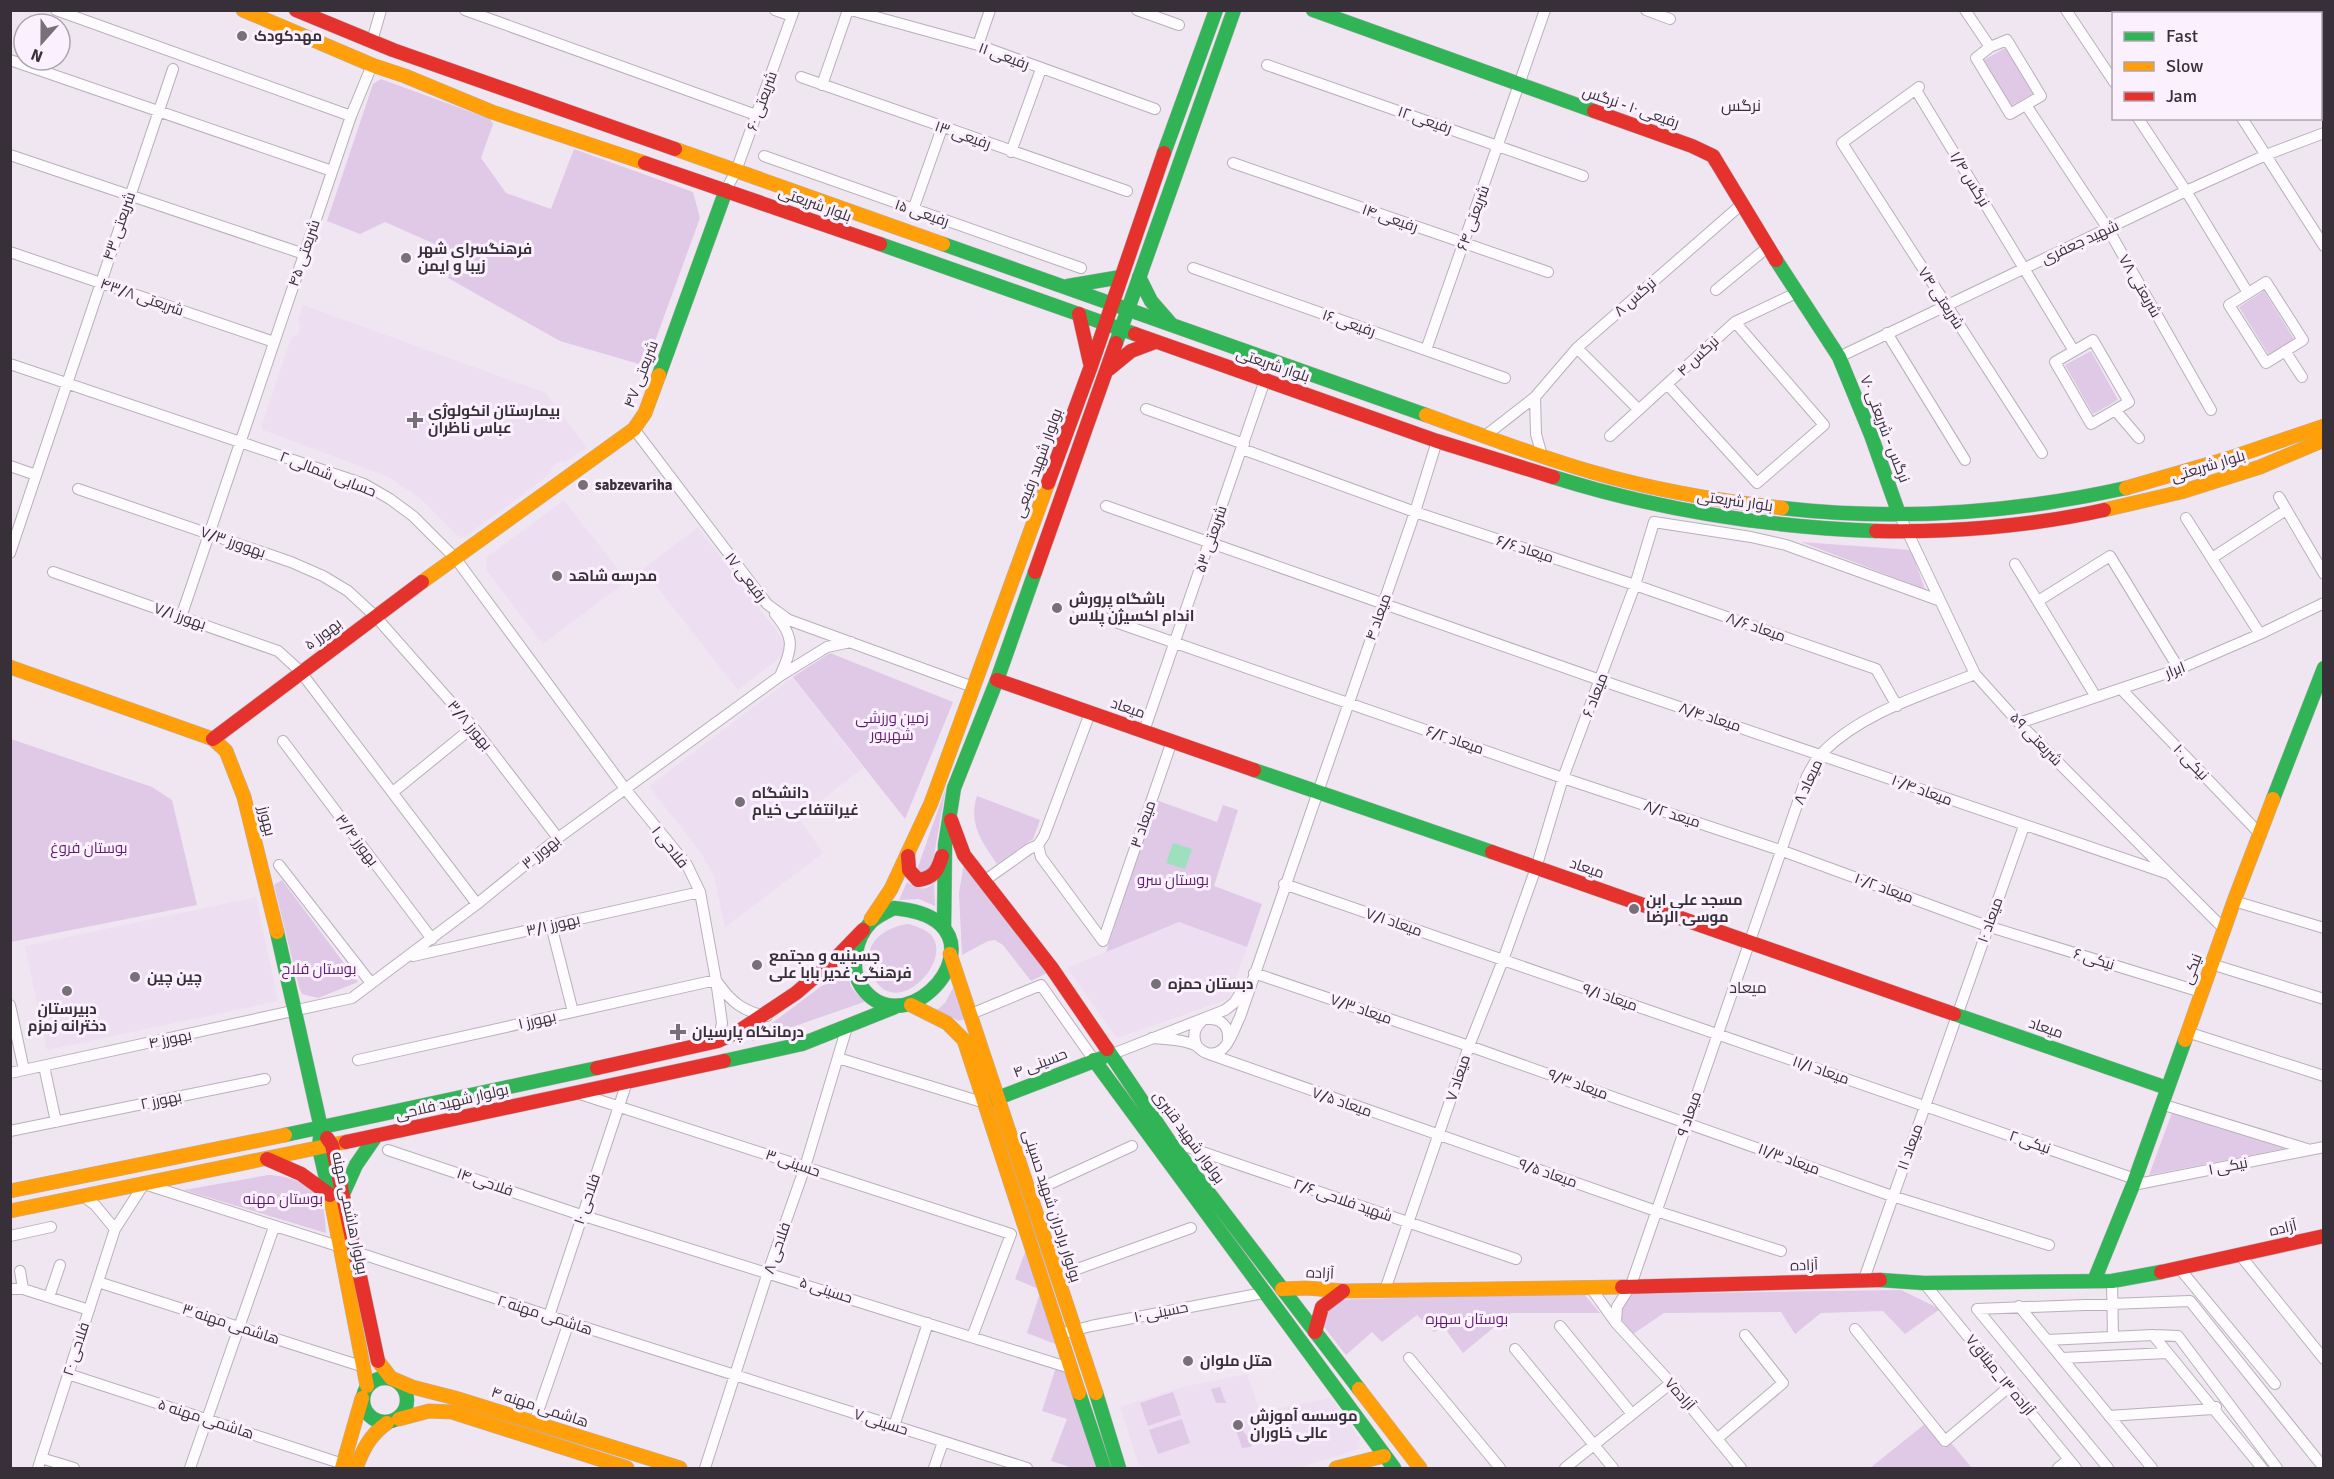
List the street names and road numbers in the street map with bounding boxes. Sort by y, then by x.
street label: رفیعی ۱۱ [976,39,1032,74]
street label: شریعتی ۶۰ [743,69,782,134]
street label: رفیعی ۱۰ - نرگس [1580,82,1682,133]
street label: رفیعی ۱۲ [1395,102,1454,139]
street label: رفیعی ۱۳ [932,117,994,154]
street label: نرگس ۱/۴ [1946,148,1994,211]
street label: بلوار شریعتی [776,182,854,226]
street label: شریعتی ۶۴ [1453,183,1494,254]
street label: شریعتی ۴۳ [99,189,140,263]
street label: رفیعی ۱۵ [892,195,952,232]
street label: رفیعی ۱۴ [1359,200,1420,237]
street label: شهید جعفری [2038,216,2122,269]
street label: شریعتی ۴۵ [284,217,325,289]
street label: شریعتی ۷۸ [2114,251,2165,321]
street label: شریعتی ۷۴ [1913,264,1968,333]
street label: شریعتی ۴۳/۸ [98,274,186,321]
street label: نرگس ۸ [1610,274,1660,321]
street label: رفیعی ۱۶ [1320,305,1378,341]
street label: نرگس ۴ [1673,332,1723,381]
street label: شریعتی ۴۷ [620,338,663,410]
street label: بلوار شریعتی [1234,344,1312,387]
street label: نرگس - شریعتی ۷۰ [1855,373,1914,486]
street label: بولوار شهید رفیعی [1010,406,1067,520]
street label: بلوار شریعتی [2169,446,2247,487]
street label: حسابی شمالی ۲ [277,447,379,502]
street label: بلوار شریعتی [1696,487,1774,516]
street label: شریعتی ۵۳ [1191,503,1232,575]
street label: بهوورز ۷/۳ [198,522,268,562]
street label: میعاد ۶/۶ [1494,531,1556,567]
street label: رفیعی ۱۷ [720,549,771,606]
street label: میعاد ۴ [1361,591,1395,643]
street label: بهورز ۷/۱ [151,599,209,634]
street label: میعاد ۸/۶ [1724,608,1788,646]
street label: بهورز ۵ [301,614,346,655]
street label: ابرار [2161,658,2188,682]
street label: میعاد ۶ [1578,670,1612,720]
street label: میعاد [1108,694,1148,722]
street label: بهورز ۳/۸ [443,696,496,754]
street label: میعاد ۸/۴ [1677,699,1743,735]
street label: شریعتی ۵۹ [2005,709,2066,770]
street label: میعاد ۶/۲ [1424,722,1486,758]
street label: نیکی ۱۰ [2169,740,2212,785]
street label: میعاد ۸ [1790,756,1826,808]
street label: میعاد ۱۰/۴ [1889,771,1955,809]
street label: میعد ۸/۲ [1641,796,1703,832]
street label: میعاد ۳ [1127,798,1159,850]
street label: بهورز [253,803,279,838]
street label: بهورز ۳/۴ [331,811,382,870]
street label: فلاحی ۱ [647,822,692,872]
street label: بهورز ۳ [518,831,564,874]
street label: میعاد [1567,854,1607,882]
street label: میعاد ۱۰/۲ [1852,869,1916,907]
street label: میعاد ۱۰ [1974,895,2006,945]
street label: میعاد ۷/۱ [1363,904,1425,940]
street label: بهورز ۳/۱ [524,910,582,941]
street label: نیکی ۶ [2071,944,2117,975]
street label: نیکی [2178,951,2207,987]
street label: میعاد ۹/۱ [1580,979,1640,1015]
street label: میعاد ۷/۳ [1328,990,1394,1028]
street label: بهورز ۱ [516,1007,558,1034]
street label: میعاد [2026,1014,2066,1042]
street label: بهورز ۴ [147,1026,193,1053]
street label: حسینی ۴ [1010,1044,1070,1082]
street label: میعاد ۷ [1442,1052,1474,1104]
street label: میعاد ۱۱/۱ [1790,1052,1852,1088]
street label: میعاد ۹/۳ [1545,1065,1611,1103]
street label: بولوار شهید فلاحی [394,1080,511,1125]
street label: میعاد ۷/۵ [1310,1083,1374,1121]
street label: بهورز ۲ [139,1087,183,1114]
street label: بولوار شهید قنبری [1148,1087,1229,1188]
street label: میعاد ۹ [1673,1089,1705,1139]
street label: میعاد ۱۱ [1893,1121,1927,1173]
street label: نیکی ۲ [2007,1127,2053,1158]
street label: بولوار برادران شهید حسینی [1018,1128,1085,1285]
street label: میعاد ۱۱/۳ [1756,1140,1822,1178]
street label: حسینی ۳ [763,1145,823,1182]
street label: بولوار هاشمی مهنه [327,1150,372,1276]
street label: نیکی ۱ [2207,1153,2249,1180]
street label: میعاد ۹/۵ [1516,1155,1580,1191]
street label: فلاحی ۱۴ [454,1164,516,1201]
street label: فلاحی ۱۰ [570,1171,605,1227]
street label: شهید فلاحی ۲/۶ [1291,1175,1395,1226]
street label: آزاده [2267,1216,2299,1240]
street label: فلاحی ۸ [760,1220,795,1277]
street label: آزاده [1790,1256,1818,1274]
street label: آزاده [1306,1263,1334,1283]
street label: حسینی ۵ [797,1273,855,1308]
street label: هاشمی مهنه ۲ [495,1291,595,1340]
street label: حسینی ۱۰ [1132,1298,1190,1327]
street label: هاشمی مهنه ۳ [180,1300,282,1349]
street label: فلاحی ۲۰ [59,1320,94,1379]
street label: آزاده ۱۳_میثاق۷ [1961,1331,2038,1420]
street label: آزاده۷ [1661,1374,1699,1414]
street label: هاشمی مهنه ۴ [489,1383,591,1432]
street label: هاشمی مهنه ۵ [156,1395,256,1444]
street label: حسینی ۷ [851,1405,910,1440]

